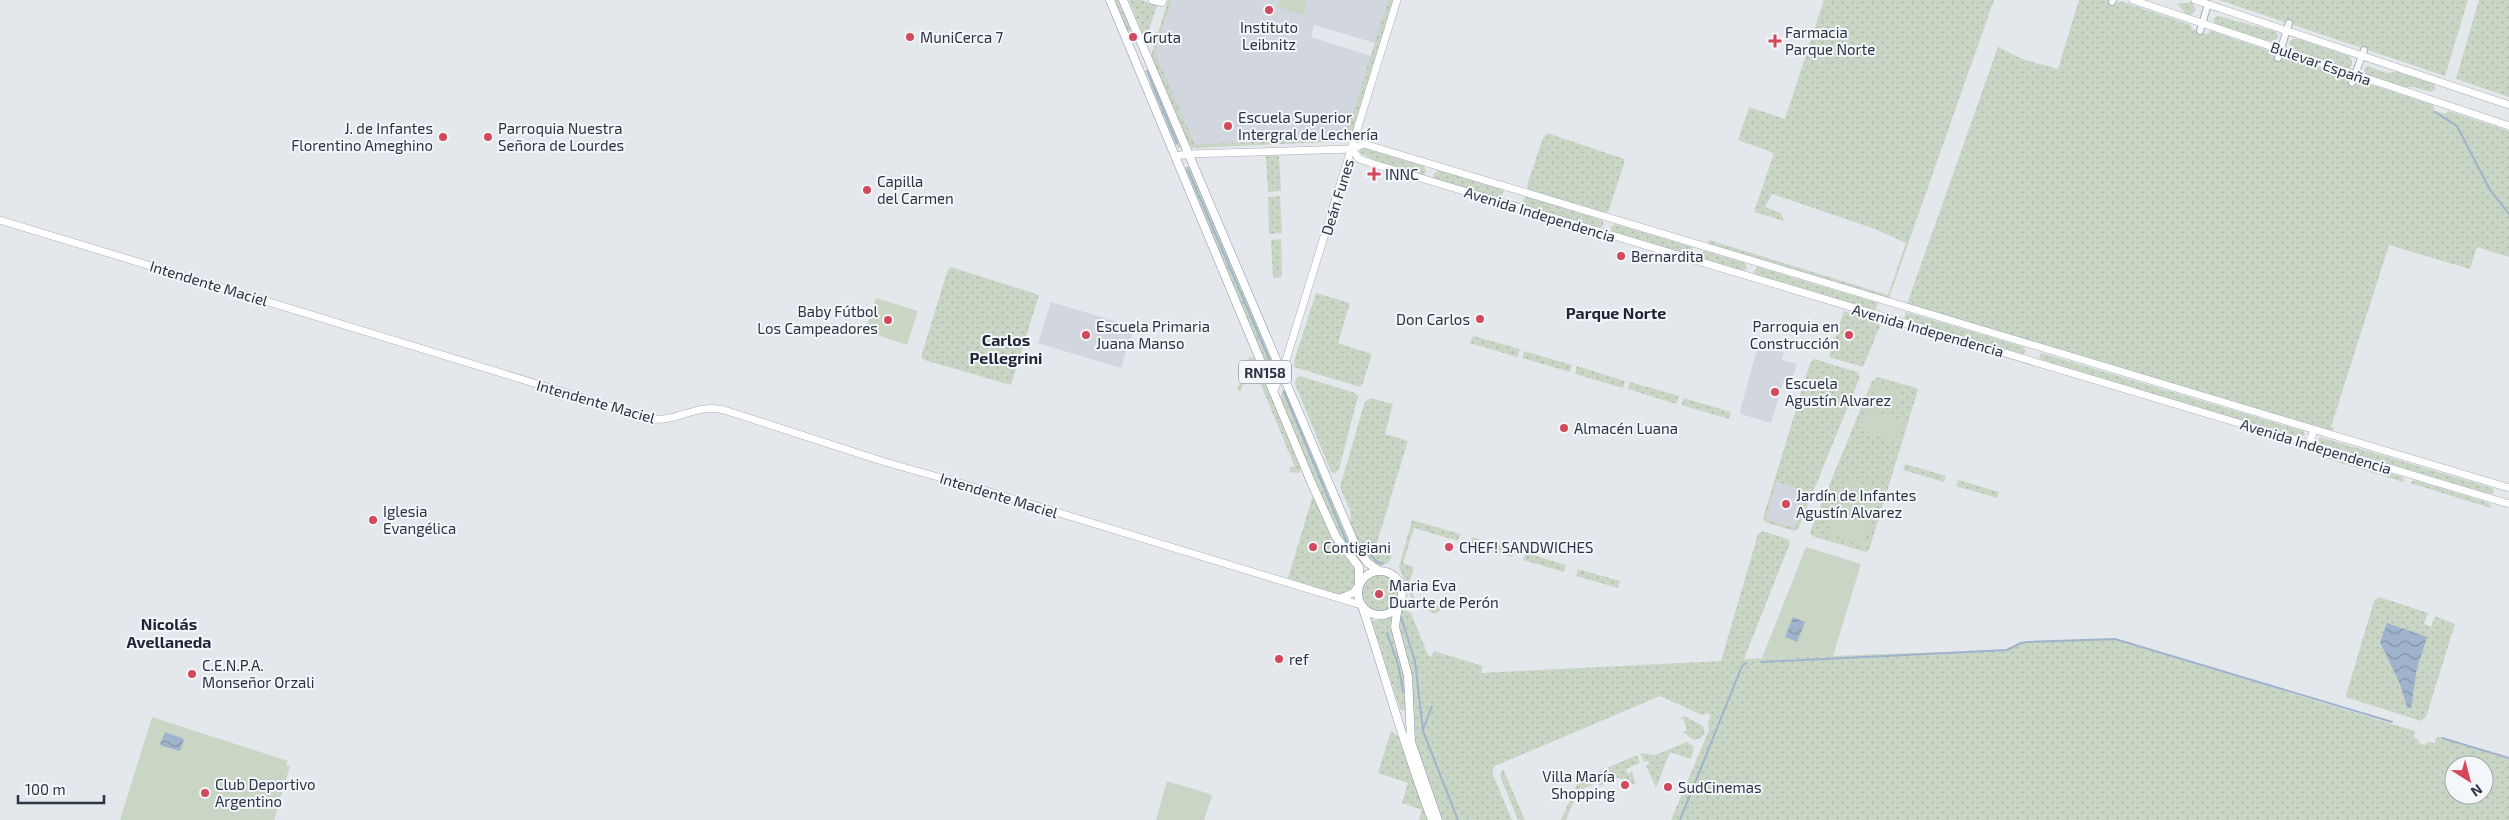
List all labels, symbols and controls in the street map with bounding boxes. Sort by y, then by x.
marker: Instituto Leibnitz [1263,4,1275,16]
place label: Instituto Leibnitz [1240,18,1298,53]
place label: Farmacia Parque Norte [1785,23,1875,58]
place label: MuniCerca 7 [920,28,1003,46]
place label: Gruta [1143,28,1181,46]
marker: MuniCerca 7 [904,31,916,43]
marker: Gruta [1127,31,1139,43]
marker: Farmacia Parque Norte [1769,35,1781,47]
street label: Bulevar España [2268,37,2374,89]
place label: Escuela Superior Intergral de Lechería [1238,108,1378,143]
place label: J. de Infantes Florentino Ameghino [291,119,433,154]
place label: Parroquia Nuestra Señora de Lourdes [498,119,624,154]
marker: Escuela Superior Intergral de Lechería [1222,120,1234,132]
marker: J. de Infantes Florentino Ameghino [437,131,449,143]
marker: Parroquia Nuestra Señora de Lourdes [482,131,494,143]
street label: Deán Funes [1317,157,1357,237]
place label: INNC [1385,165,1419,183]
marker: INNC [1367,167,1381,181]
place label: Capilla del Carmen [877,172,954,207]
street label: Avenida Independencia [1462,182,1618,246]
marker: Capilla del Carmen [861,184,873,196]
place label: Bernardita [1631,247,1703,265]
marker: Bernardita [1615,250,1627,262]
street label: Intendente Maciel [148,256,271,310]
street label: Avenida Independencia [1850,300,2006,360]
place label: Baby Fútbol Los Campeadores [757,302,879,337]
district label: Parque Norte [1566,303,1666,322]
place label: Don Carlos [1396,310,1470,328]
marker: Don Carlos [1474,313,1486,325]
marker: Baby Fútbol Los Campeadores [882,314,894,326]
place label: Escuela Primaria Juana Manso [1096,317,1210,352]
place label: Parroquia en Construcción [1750,317,1839,352]
marker: Escuela Primaria Juana Manso [1080,329,1092,341]
marker: Parroquia en Construcción [1843,329,1855,341]
district label: Carlos Pellegrini [970,330,1042,367]
road number: RN158 [1239,361,1291,384]
place label: Escuela Agustín Alvarez [1785,374,1891,409]
street label: Intendente Maciel [535,375,658,427]
marker: Escuela Agustín Alvarez [1769,386,1781,398]
street label: Avenida Independencia [2238,414,2394,478]
place label: Almacén Luana [1574,419,1678,437]
marker: Almacén Luana [1558,422,1570,434]
street label: Intendente Maciel [938,468,1061,522]
place label: Jardín de Infantes Agustín Alvarez [1796,486,1916,521]
marker: Jardín de Infantes Agustín Alvarez [1780,498,1792,510]
place label: Iglesia Evangélica [383,502,456,537]
marker: Iglesia Evangélica [367,514,379,526]
place label: Contigiani [1323,538,1391,556]
place label: CHEF! SANDWICHES [1459,538,1593,556]
marker: Contigiani [1307,541,1319,553]
marker: CHEF! SANDWICHES [1443,541,1455,553]
place label: Maria Eva Duarte de Perón [1389,576,1499,611]
marker: Maria Eva Duarte de Perón [1373,588,1385,600]
district label: Nicolás Avellaneda [127,614,211,651]
place label: ref [1289,650,1309,668]
marker: ref [1273,653,1285,665]
place label: C.E.N.P.A. Monseñor Orzali [202,656,314,691]
marker: C.E.N.P.A. Monseñor Orzali [186,668,198,680]
north arrow [2444,755,2494,805]
place label: Villa María Shopping [1542,767,1616,802]
scale bar [18,772,104,804]
place label: Club Deportivo Argentino [215,775,316,810]
place label: SudCinemas [1678,778,1762,796]
marker: Villa María Shopping [1619,779,1631,791]
text: 100 m [25,780,66,798]
marker: SudCinemas [1662,781,1674,793]
text: N [2468,781,2486,801]
marker: Club Deportivo Argentino [199,787,211,799]

